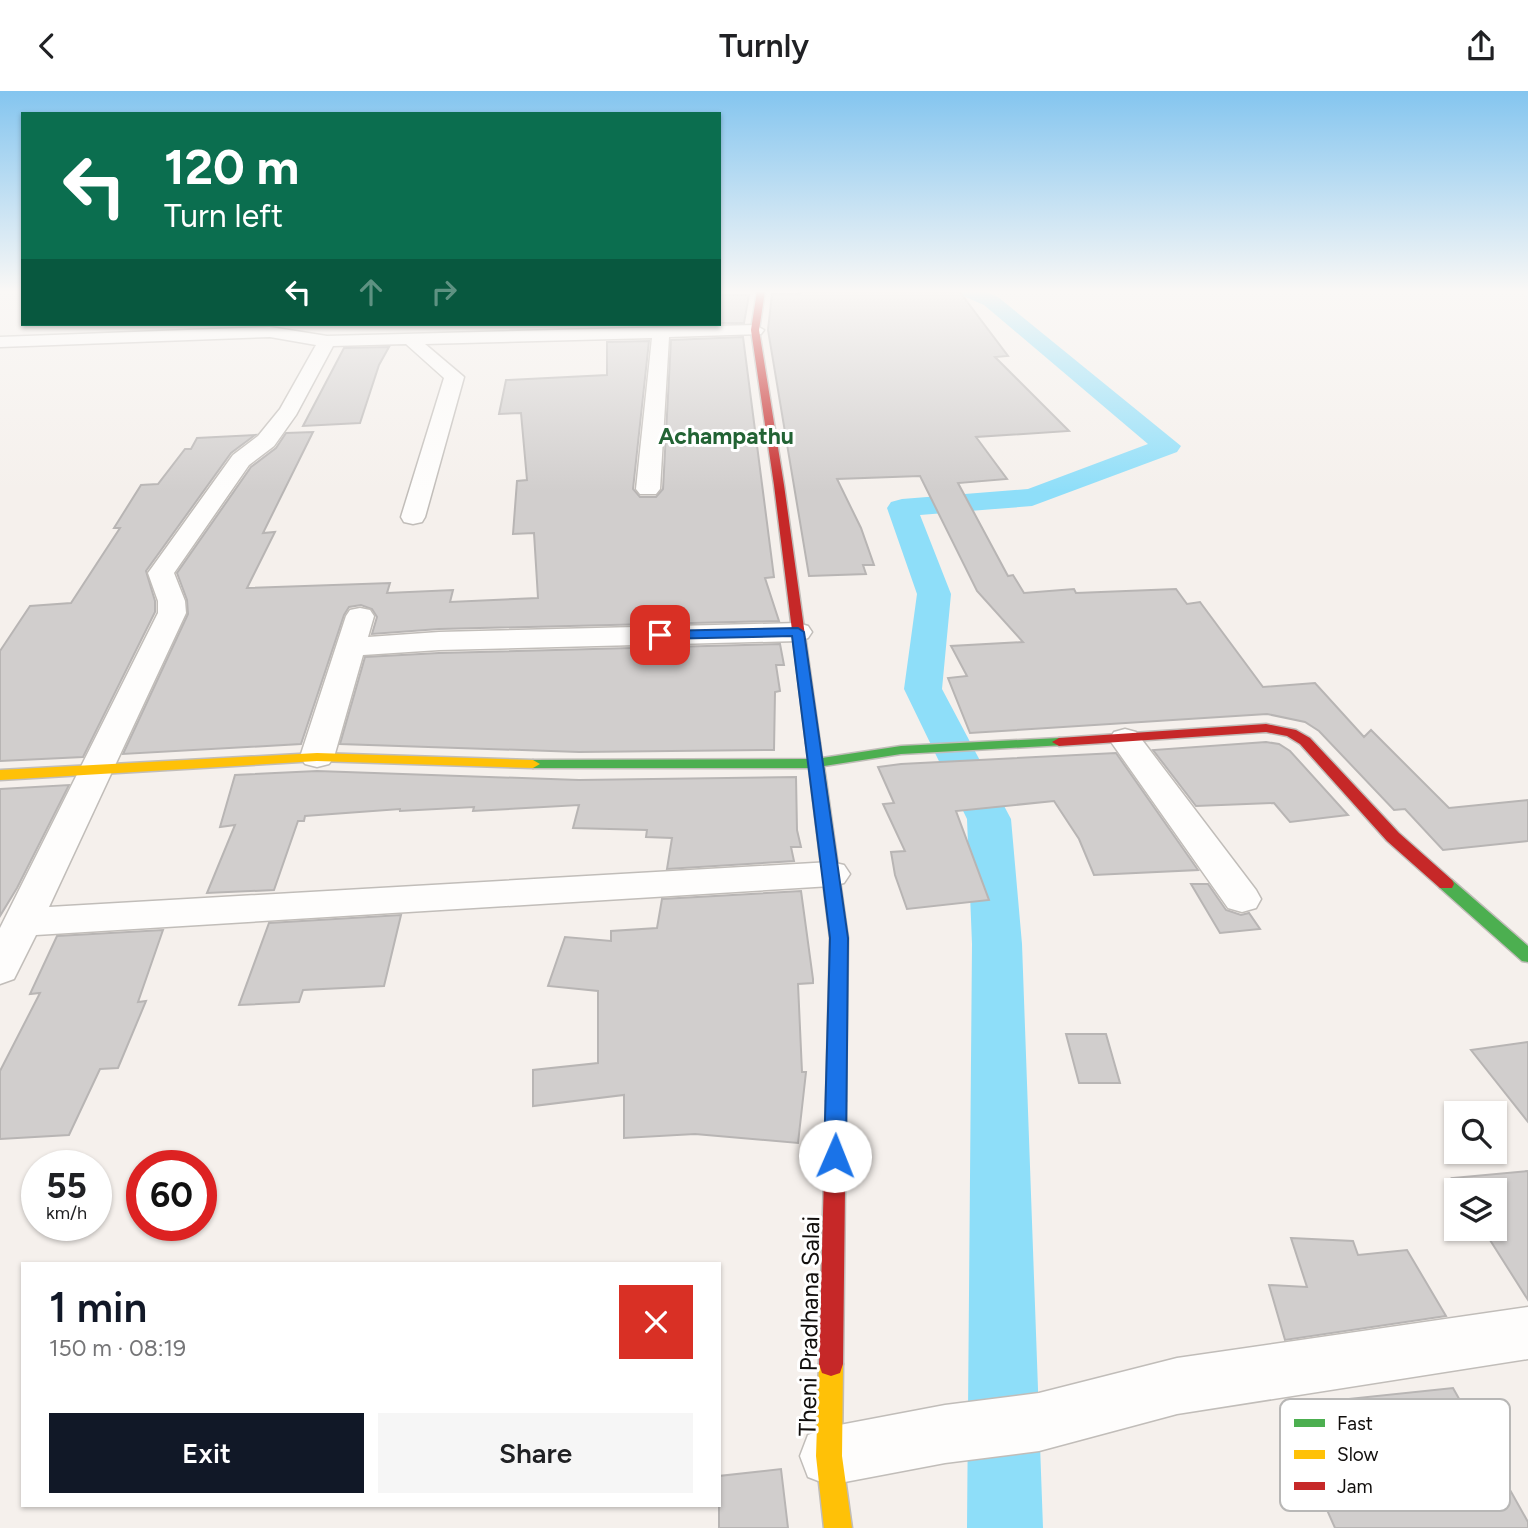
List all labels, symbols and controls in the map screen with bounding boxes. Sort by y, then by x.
icon: back [28,27,66,65]
text: Turnly [719,27,809,65]
icon: share [1462,27,1500,65]
text: 120 m [164,137,299,196]
icon: left [49,140,140,231]
text: Turn left [164,197,283,235]
icon: left [279,273,317,311]
icon: ahead [352,273,390,311]
icon: right [425,273,463,311]
district label: Achampathu [658,422,794,450]
pin [630,605,690,665]
icon: arrive [641,616,679,654]
map controls [1444,1101,1507,1241]
button: search [1444,1101,1507,1164]
position arrow [798,1119,872,1193]
speed limit sign: 60 [126,1150,217,1241]
text: 55 [46,1165,87,1207]
button: layers [1444,1178,1507,1241]
text: km/h [46,1202,87,1224]
street label: Theni Pradhana Salai [793,1216,825,1436]
text: 1 min [49,1282,147,1333]
button: close [619,1285,693,1359]
text: 150 m · 08:19 [49,1334,186,1362]
legend [1280,1399,1510,1511]
text: Fast [1337,1412,1373,1435]
button: Exit [49,1413,364,1493]
button: Share [378,1413,693,1493]
text: Slow [1337,1443,1379,1466]
text: Jam [1337,1475,1373,1498]

